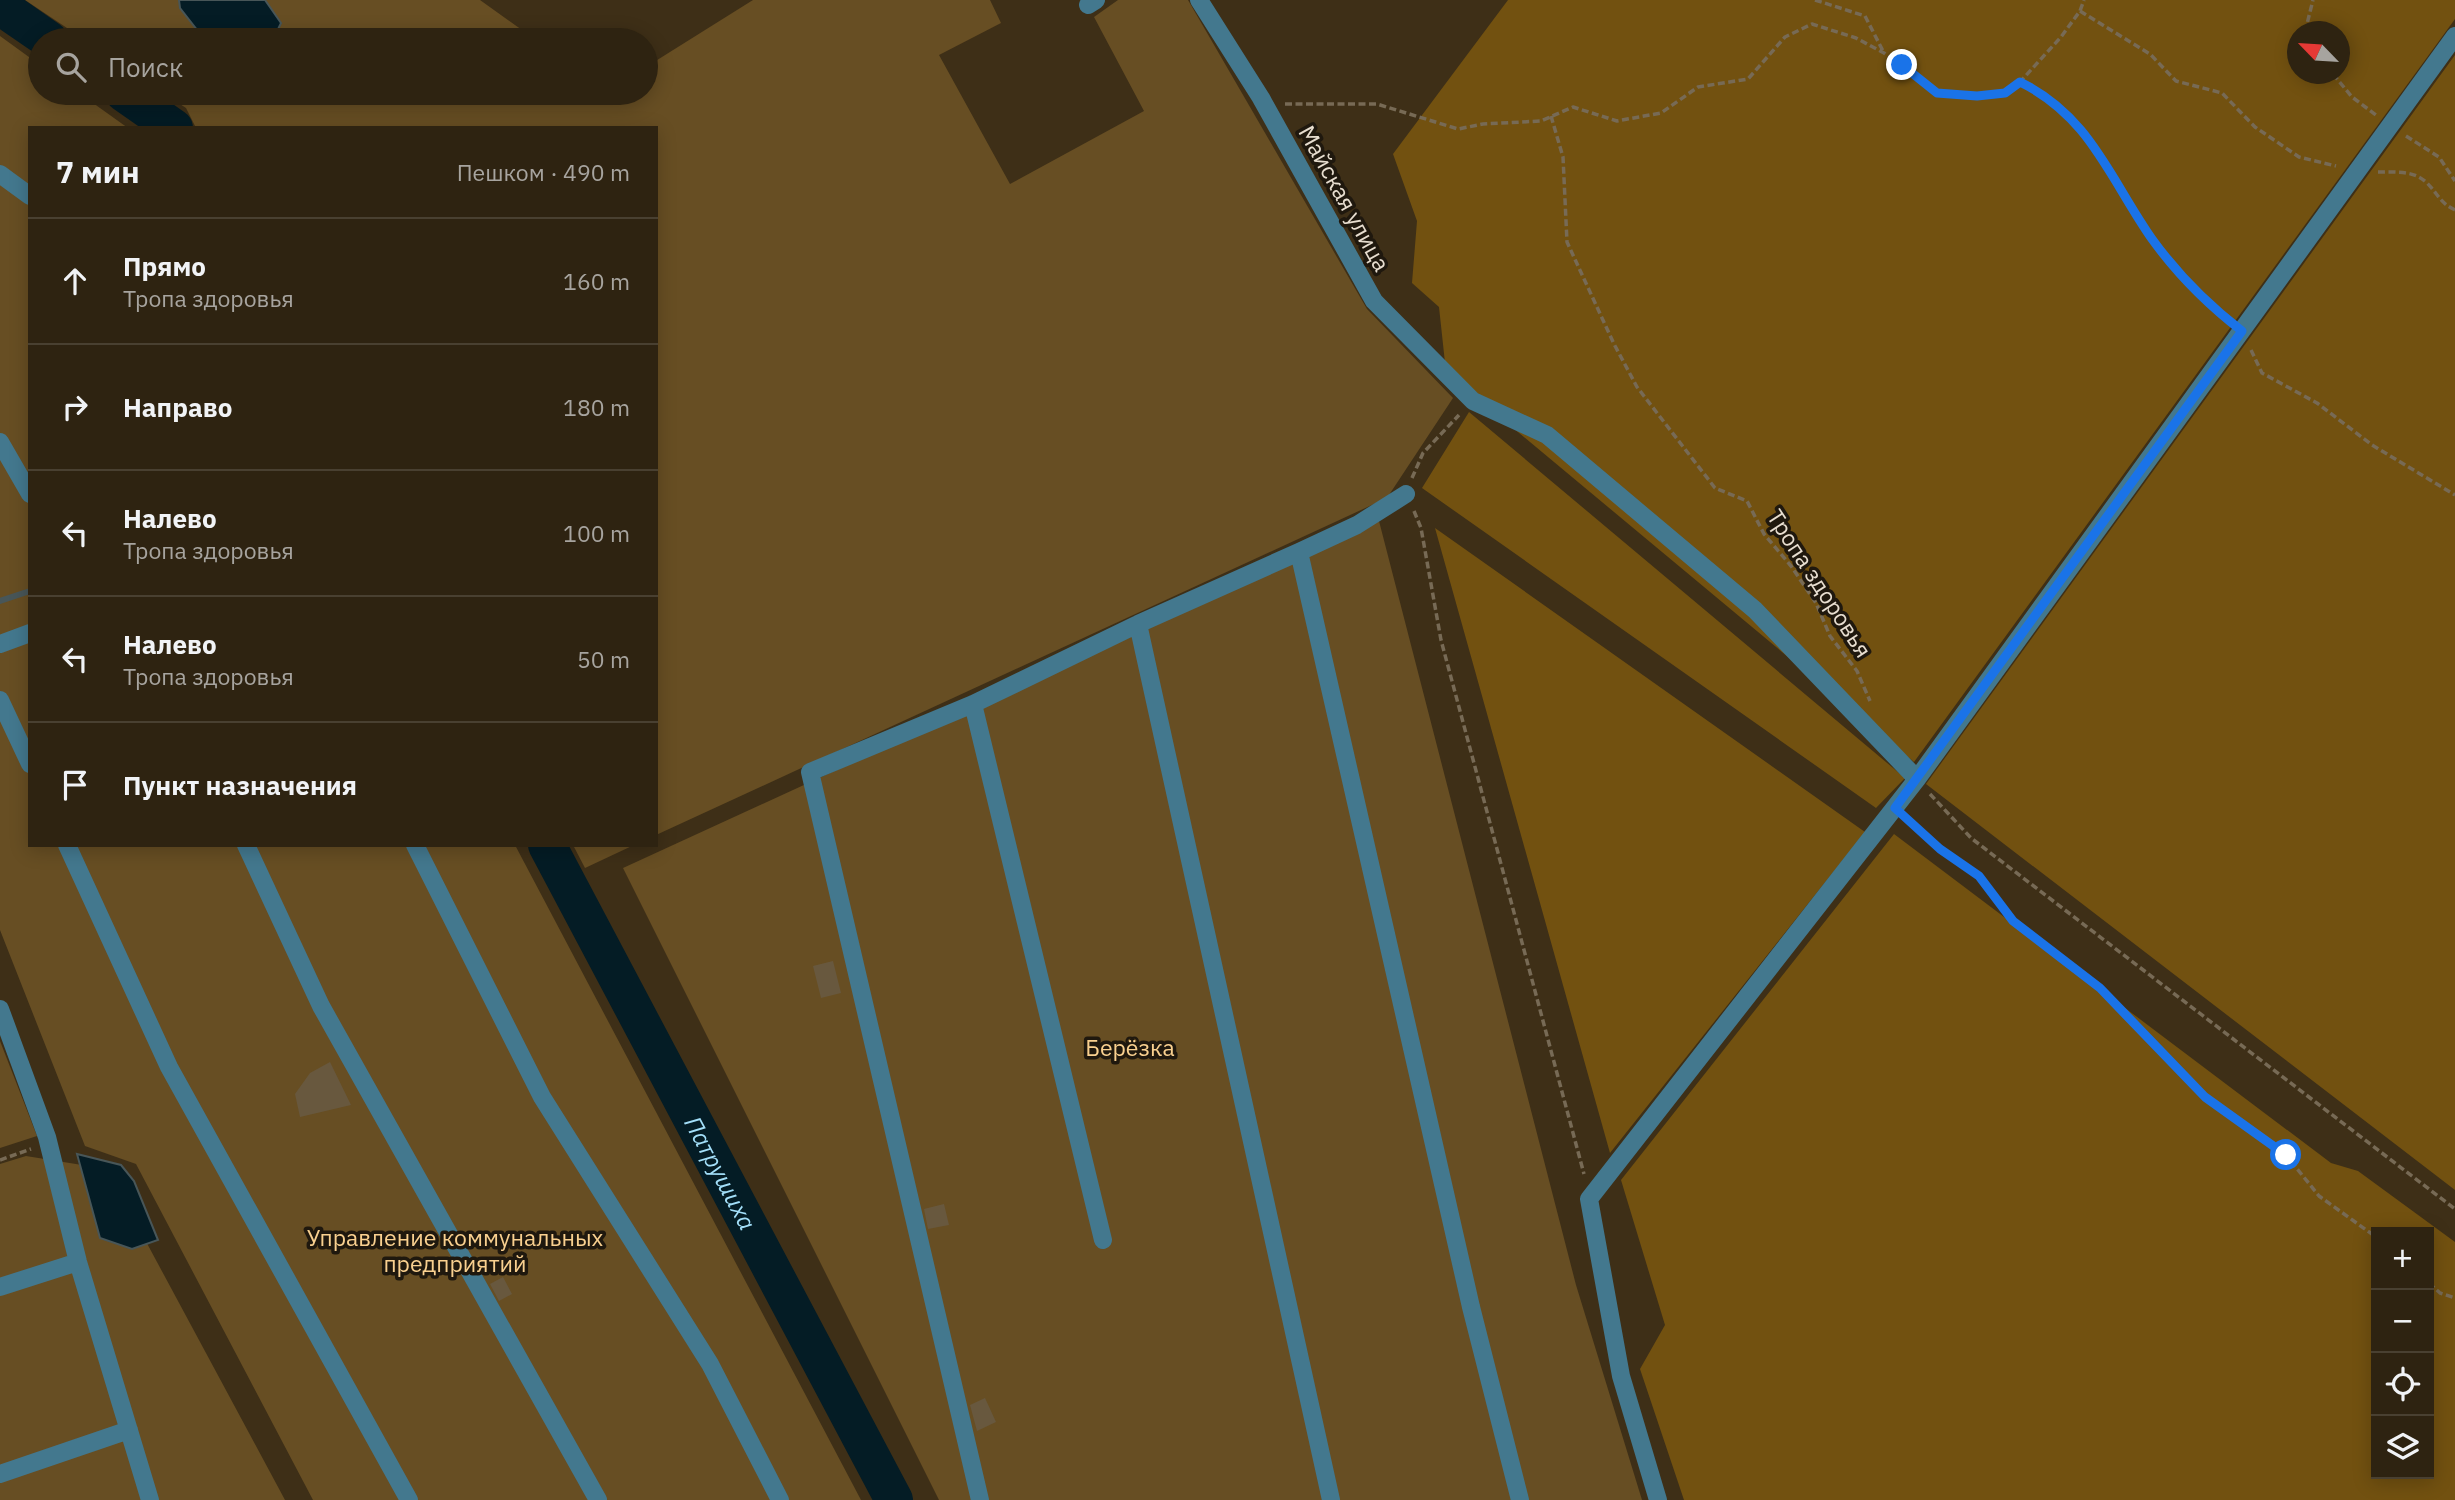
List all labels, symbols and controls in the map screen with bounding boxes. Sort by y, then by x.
north arrow [2287,21,2350,84]
search box [28,28,658,105]
icon: search [52,48,90,86]
route end [1886,49,1917,80]
text: Поиск [108,50,183,84]
street label: Майская улица [1293,120,1397,276]
text: 7 мин [56,152,140,191]
text: Пешком · 490 m [457,157,630,187]
text: Прямо [123,249,206,283]
icon: ahead [56,262,94,300]
text: 160 m [563,266,630,296]
text: Тропа здоровья [123,283,294,313]
icon: right [56,388,94,426]
text: Направо [123,390,232,424]
text: 180 m [563,392,630,422]
text: Налево [123,501,217,535]
street label: Тропа здоровья [1761,503,1879,663]
icon: left [56,514,94,552]
text: 100 m [563,518,630,548]
text: Тропа здоровья [123,535,294,565]
text: Налево [123,627,217,661]
icon: left [56,640,94,678]
text: 50 m [577,644,630,674]
text: Тропа здоровья [123,661,294,691]
icon: arrive [56,766,94,804]
text: Пункт назначения [123,768,357,802]
park label: Берёзка [1085,1032,1175,1062]
water label: Патрушиха [677,1110,764,1235]
route start [2270,1139,2301,1170]
park label: Управление коммунальных предприятий [307,1222,604,1278]
map controls [2371,1227,2434,1479]
button: + [2371,1227,2434,1290]
button: − [2371,1290,2434,1353]
button: locate [2371,1353,2434,1416]
button: layers [2371,1416,2434,1479]

